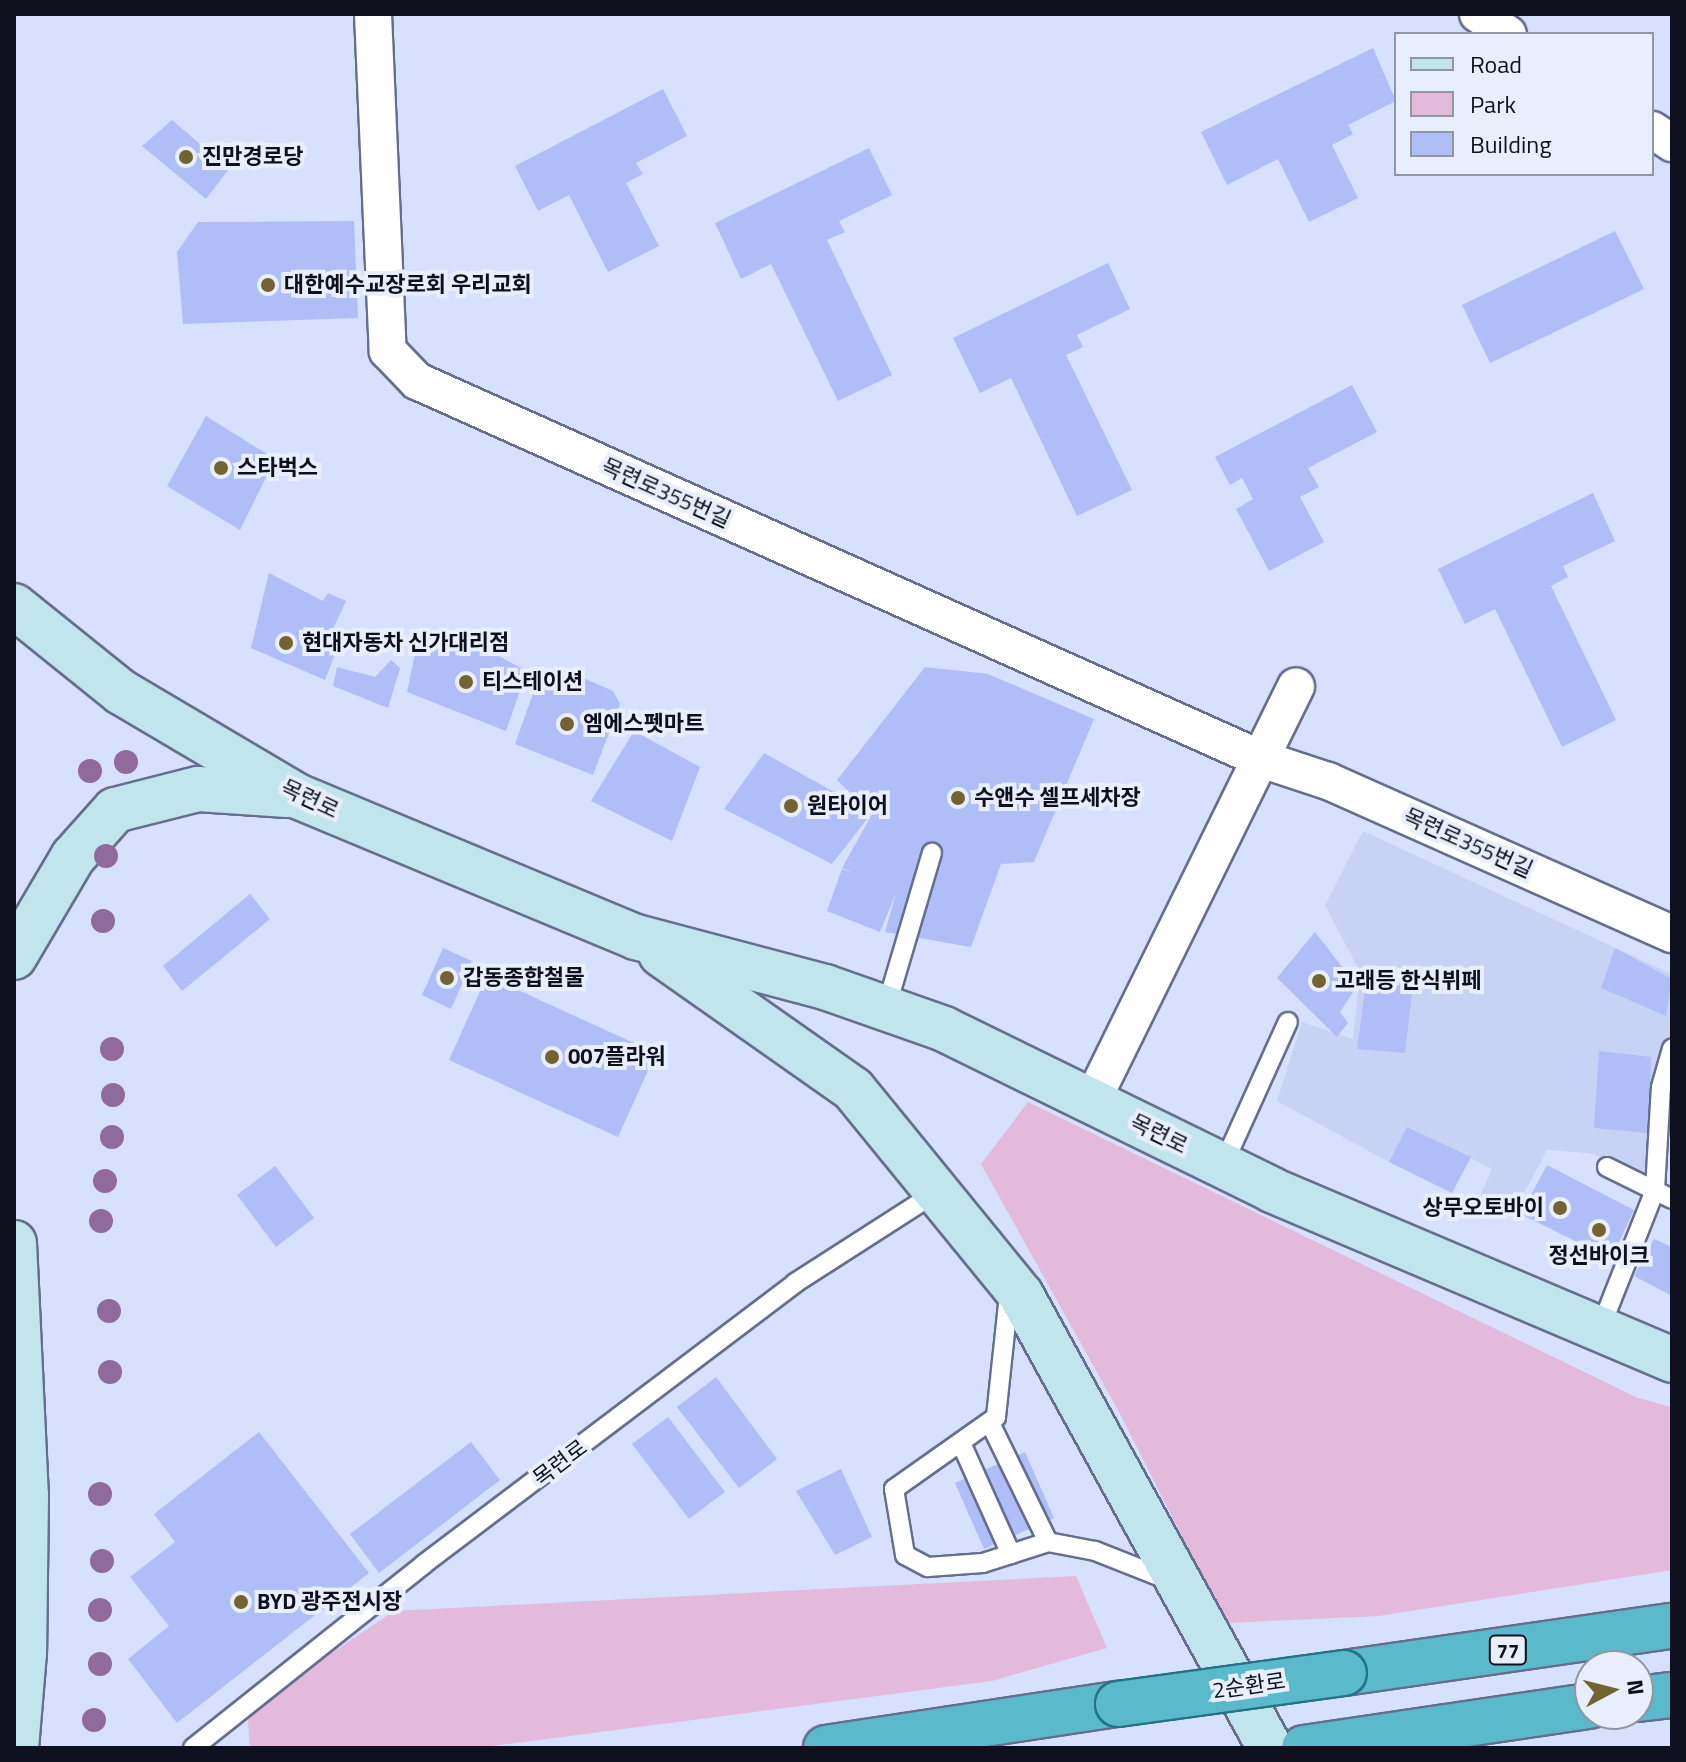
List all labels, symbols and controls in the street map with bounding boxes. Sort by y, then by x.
legend [1394,32,1654,176]
text: Road [1470,46,1522,82]
text: Park [1470,86,1516,122]
text: Building [1470,126,1552,162]
place label: 진만경로당 [202,144,303,170]
marker: 진만경로당 [177,148,195,166]
place label: 대한예수교장로회 우리교회 [284,272,532,298]
marker: 대한예수교장로회 우리교회 [259,276,277,294]
street label: 목련로355번길 [598,453,734,533]
place label: 스타벅스 [237,455,318,481]
marker: 스타벅스 [212,459,230,477]
place label: 현대자동차 신가대리점 [302,630,509,656]
marker: 현대자동차 신가대리점 [277,634,295,652]
place label: 티스테이션 [482,669,583,695]
marker: 티스테이션 [457,673,475,691]
place label: 엠에스펫마트 [583,711,704,737]
marker: 엠에스펫마트 [558,715,576,733]
street label: 목련로 [277,774,343,824]
place label: 수앤수 셀프세차장 [974,785,1141,811]
marker: 수앤수 셀프세차장 [949,789,967,807]
place label: 원타이어 [807,793,888,819]
marker: 원타이어 [782,797,800,815]
street label: 목련로355번길 [1400,803,1536,883]
place label: 갑동종합철물 [463,965,584,991]
place label: 고래등 한식뷔페 [1335,968,1482,994]
marker: 갑동종합철물 [438,969,456,987]
marker: 고래등 한식뷔페 [1310,972,1328,990]
place label: 007플라워 [568,1044,666,1070]
marker: 007플라워 [543,1048,561,1066]
street label: 목련로 [1126,1109,1192,1159]
place label: 상무오토바이 [1423,1195,1544,1221]
marker: 상무오토바이 [1551,1199,1569,1217]
marker: 정선바이크 [1590,1221,1608,1239]
place label: 정선바이크 [1548,1243,1650,1269]
street label: 목련로 [528,1434,592,1492]
place label: BYD 광주전시장 [257,1589,402,1615]
marker: BYD 광주전시장 [232,1593,250,1611]
road number: 77 [1488,1634,1528,1666]
north arrow [1574,1650,1654,1730]
street label: 2순환로 [1211,1668,1287,1704]
text: N [1618,1678,1654,1697]

